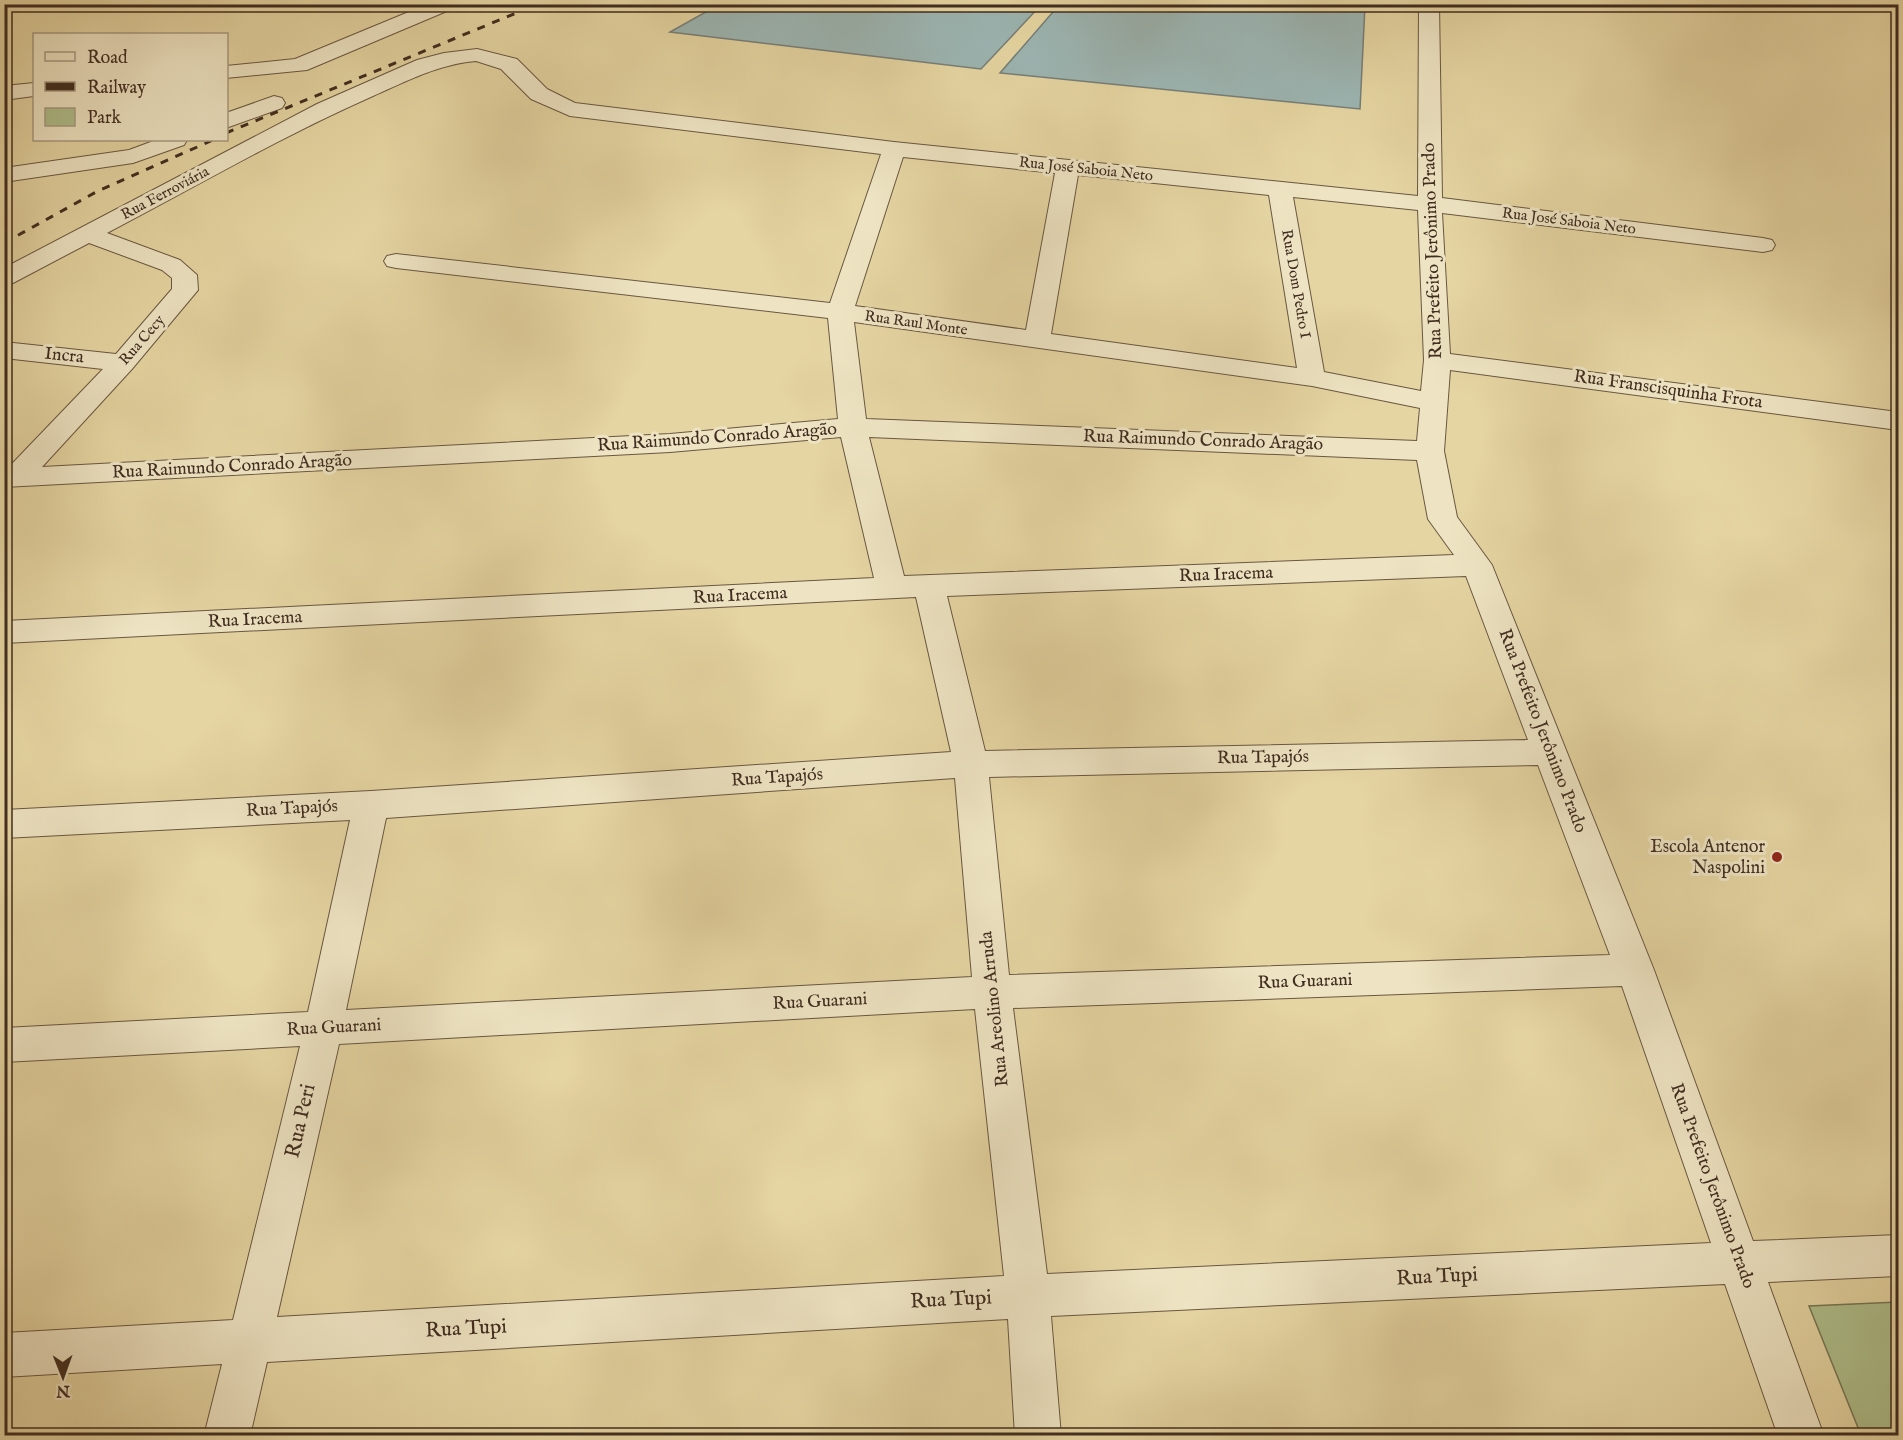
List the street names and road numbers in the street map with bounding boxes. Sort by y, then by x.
street label: Rua Prefeito Jerônimo Prado [1418,142,1448,360]
street label: Rua José Saboia Neto [1018,153,1154,185]
street label: Rua Ferroviária [118,162,213,224]
street label: Rua José Saboia Neto [1501,203,1637,239]
street label: Rua Dom Pedro I [1277,228,1315,341]
street label: Rua Raul Monte [863,306,969,340]
street label: Rua Cecy [115,311,169,369]
street label: Incra [43,343,85,370]
street label: Rua Franscisquinha Frota [1572,365,1764,415]
street label: Rua Raimundo Conrado Aragão [596,418,838,458]
street label: Rua Raimundo Conrado Aragão [1083,425,1324,457]
street label: Rua Raimundo Conrado Aragão [111,449,353,485]
street label: Rua Iracema [1178,562,1274,588]
street label: Rua Iracema [692,582,788,610]
street label: Rua Iracema [207,606,303,634]
street label: Rua Prefeito Jerônimo Prado [1492,626,1592,836]
street label: Rua Tapajós [1217,746,1309,770]
street label: Rua Tapajós [730,763,824,793]
street label: Rua Tapajós [245,795,339,823]
street label: Rua Areolino Arruda [975,930,1015,1088]
street label: Rua Guarani [1257,969,1353,995]
street label: Rua Guarani [772,988,868,1016]
street label: Rua Guarani [286,1014,382,1042]
street label: Rua Prefeito Jerônimo Prado [1664,1080,1760,1292]
street label: Rua Peri [279,1081,323,1161]
street label: Rua Tupi [1395,1261,1479,1293]
street label: Rua Tupi [909,1284,993,1316]
street label: Rua Tupi [424,1313,508,1345]

